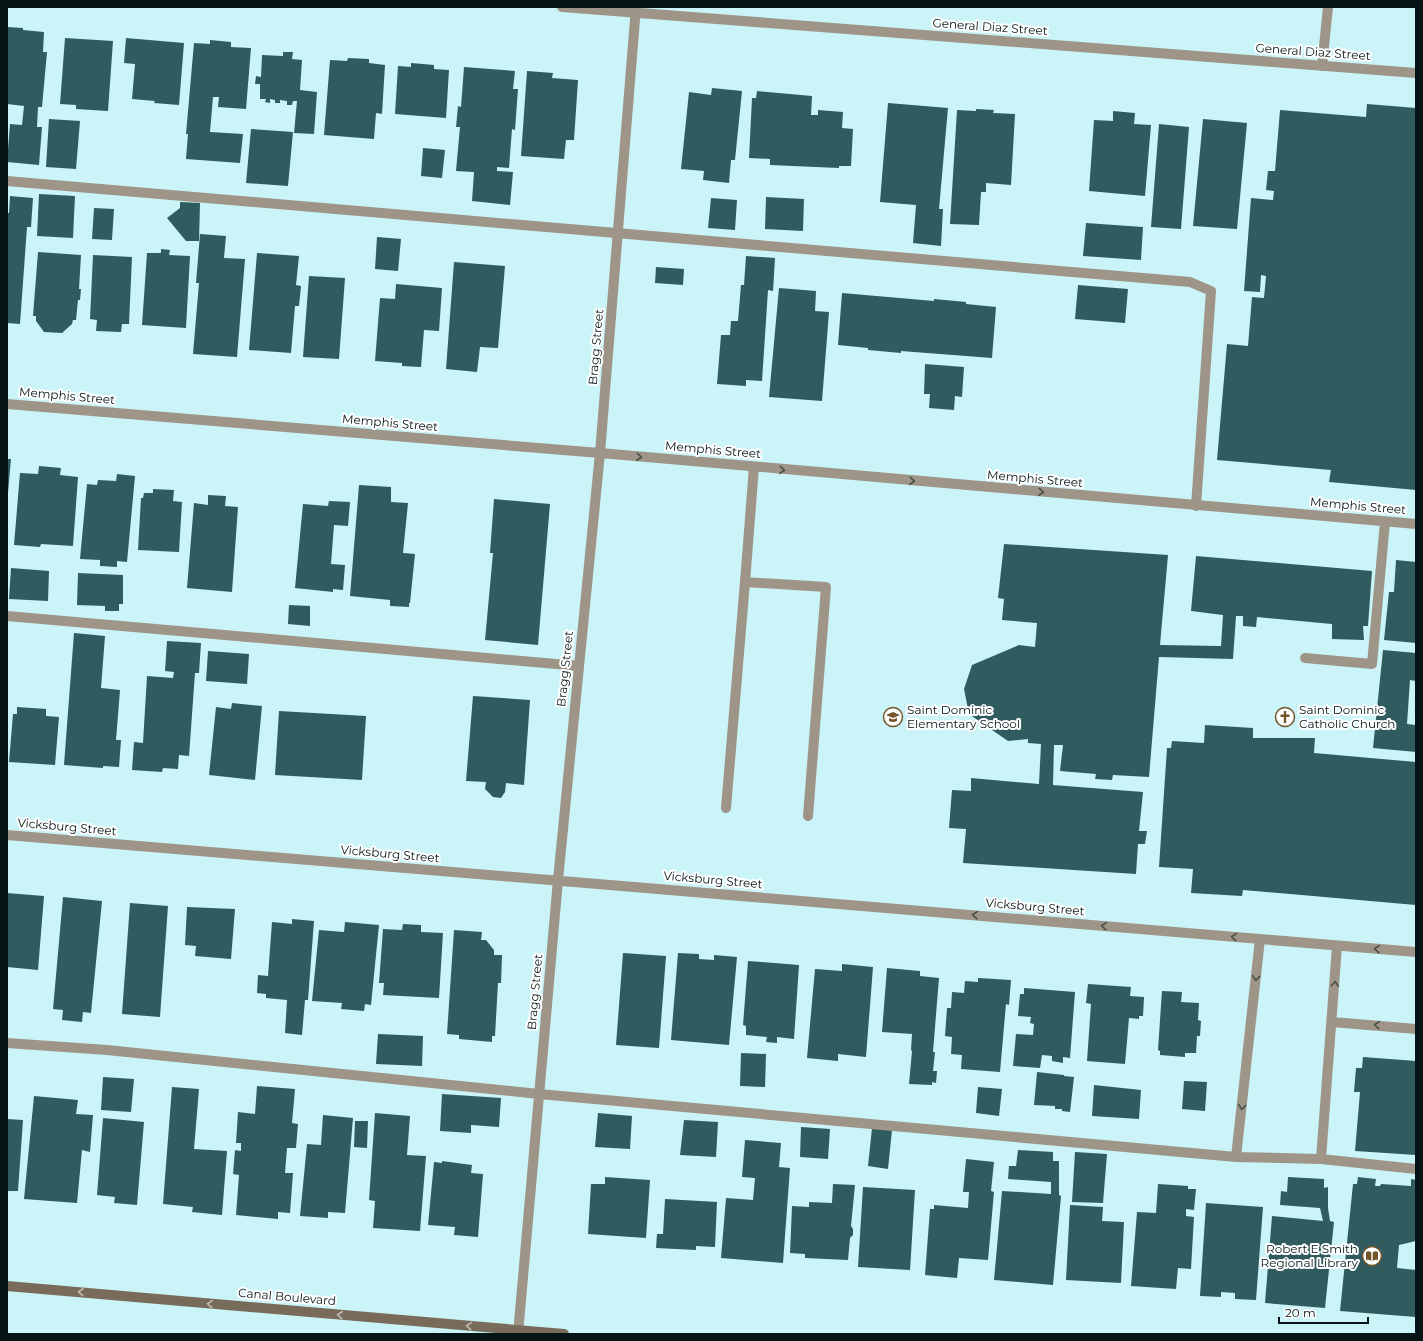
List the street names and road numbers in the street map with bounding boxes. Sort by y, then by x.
street label: General Diaz Street [932,15,1048,38]
street label: General Diaz Street [1255,40,1371,63]
street label: Bragg Street [585,308,606,386]
street label: Memphis Street [18,384,116,407]
street label: Memphis Street [341,411,439,434]
street label: Memphis Street [664,438,762,461]
street label: Memphis Street [986,467,1084,490]
street label: Memphis Street [1309,494,1407,517]
street label: Bragg Street [553,630,576,708]
street label: Vicksburg Street [17,815,117,838]
street label: Vicksburg Street [340,842,440,865]
street label: Vicksburg Street [663,868,763,891]
street label: Vicksburg Street [985,895,1085,918]
street label: Bragg Street [524,953,545,1031]
street label: Canal Boulevard [237,1285,337,1308]

